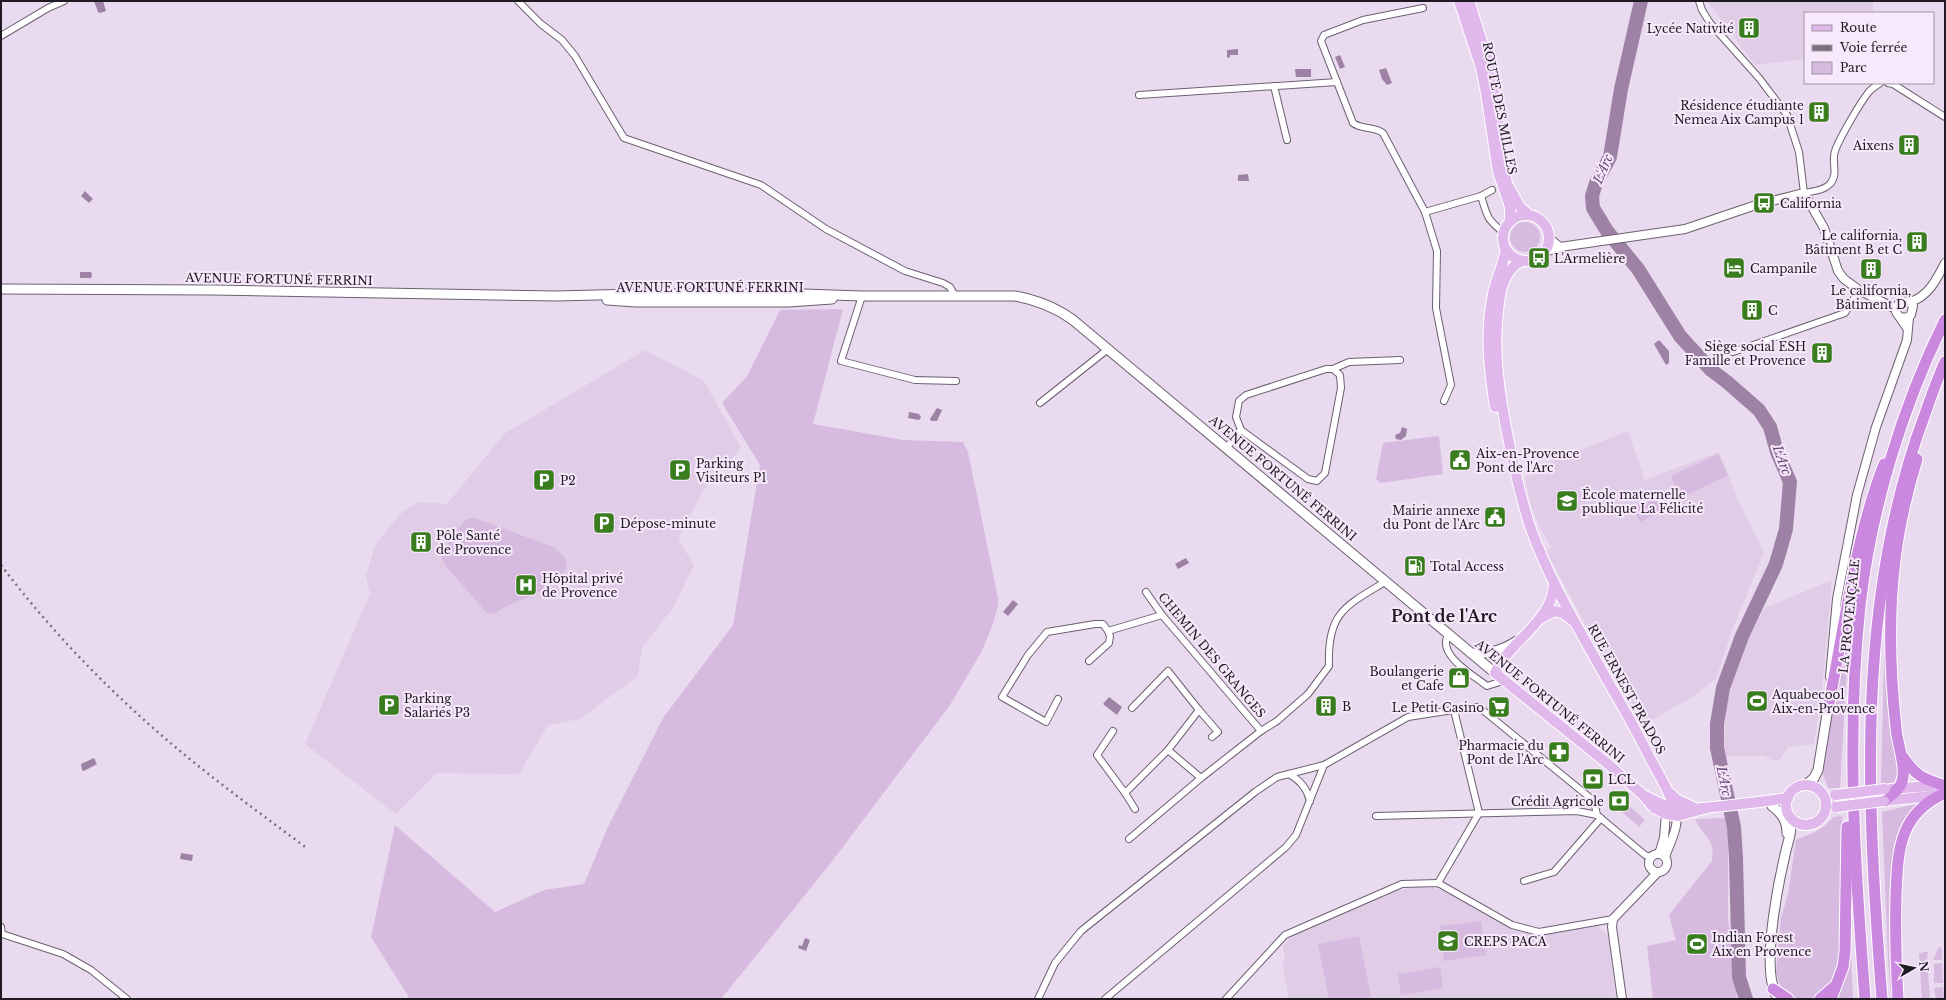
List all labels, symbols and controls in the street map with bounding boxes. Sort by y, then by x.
legend [1804,12,1934,84]
building icon: Lycée Nativité [1736,15,1762,41]
text: Route [1840,20,1877,35]
place label: Lycée Nativité [1647,21,1734,36]
street label: ROUTE DES MILLES [1480,40,1520,176]
text: Voie ferrée [1839,40,1908,55]
text: Parc [1840,60,1867,75]
place label: Résidence étudiante Nemea Aix Campus 1 [1674,98,1804,127]
building icon: Résidence étudiante Nemea Aix Campus 1 [1806,99,1832,125]
building icon: Aixens [1896,132,1922,158]
place label: Aixens [1852,138,1894,153]
water label: L'Arc [1589,151,1617,187]
bus stop icon: California [1751,190,1777,216]
place label: California [1780,196,1842,211]
place label: Le california, Bâtiment B et C [1804,228,1902,257]
building icon: Le california, Bâtiment B et C [1904,229,1930,255]
bus stop icon: L'Armelière [1526,245,1552,271]
place label: L'Armelière [1554,251,1626,266]
hotel icon: Campanile [1721,255,1747,281]
building icon: Le california, Bâtiment D [1858,256,1884,282]
place label: Campanile [1750,261,1817,276]
street label: AVENUE FORTUNÉ FERRINI [184,269,373,288]
street label: AVENUE FORTUNÉ FERRINI [615,279,804,295]
place label: Le california, Bâtiment D [1831,283,1911,312]
building icon: C [1739,297,1765,323]
place label: C [1768,303,1778,318]
place label: Siège social ESH Famille et Provence [1685,339,1806,368]
building icon: Siège social ESH Famille et Provence [1809,340,1835,366]
street label: AVENUE FORTUNÉ FERRINI [1206,411,1360,544]
water label: L'Arc [1768,442,1795,477]
place label: Aix-en-Provence Pont de l'Arc [1475,446,1580,475]
public building icon: Aix-en-Provence Pont de l'Arc [1447,447,1473,473]
place label: Parking Visiteurs P1 [695,456,767,485]
parking icon: Parking Visiteurs P1 [667,457,693,483]
parking icon: P2 [531,467,557,493]
place label: P2 [560,473,576,488]
place label: École maternelle publique La Félicité [1582,486,1703,516]
school or university icon: École maternelle publique La Félicité [1554,488,1580,514]
place label: Mairie annexe du Pont de l'Arc [1383,503,1481,532]
public building icon: Mairie annexe du Pont de l'Arc [1482,504,1508,530]
parking icon: Dépose-minute [591,510,617,536]
place label: Dépose-minute [620,516,716,531]
place label: Pôle Santé de Provence [436,528,511,557]
building icon: Pôle Santé de Provence [408,529,434,555]
fuel station icon: Total Access [1402,553,1428,579]
street label: LA PROVENÇALE [1836,558,1862,674]
place label: Total Access [1430,559,1504,574]
place label: Hôpital privé de Provence [542,571,623,600]
hospital icon: Hôpital privé de Provence [513,572,539,598]
street label: CHEMIN DES GRANGES [1155,589,1269,721]
district label: Pont de l'Arc [1391,606,1497,626]
street label: RUE ERNEST PRADOS [1585,621,1669,757]
street label: AVENUE FORTUNÉ FERRINI [1472,635,1628,766]
place label: Boulangerie et Cafe [1369,664,1444,693]
shop icon: Boulangerie et Cafe [1446,665,1472,691]
place label: Aquabecool Aix-en-Provence [1771,687,1876,716]
sports icon: Aquabecool Aix-en-Provence [1744,688,1770,714]
place label: Parking Salariés P3 [404,691,470,720]
parking icon: Parking Salariés P3 [376,692,402,718]
building icon: B [1313,693,1339,719]
supermarket icon: Le Petit Casino [1486,694,1512,720]
place label: B [1342,699,1351,714]
place label: Le Petit Casino [1392,700,1484,715]
place label: Pharmacie du Pont de l'Arc [1459,738,1545,767]
pharmacy icon: Pharmacie du Pont de l'Arc [1546,739,1572,765]
water label: L'Arc [1712,763,1736,798]
bank icon: LCL [1580,766,1606,792]
place label: LCL [1608,772,1635,787]
bank icon: Crédit Agricole [1606,788,1632,814]
place label: Crédit Agricole [1511,794,1604,809]
school or university icon: CREPS PACA [1435,928,1461,954]
place label: Indian Forest Aix en Provence [1711,930,1812,959]
sports icon: Indian Forest Aix en Provence [1684,931,1710,957]
place label: CREPS PACA [1464,934,1547,949]
north arrow [1894,948,1934,988]
text: N [1916,960,1932,973]

